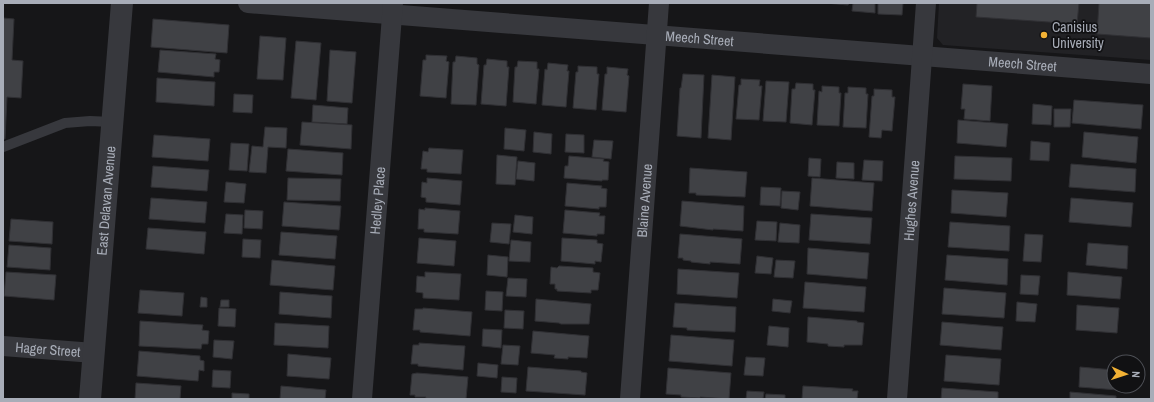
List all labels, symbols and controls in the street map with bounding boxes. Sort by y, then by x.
place label: Canisius University [1052,18,1104,52]
street label: Meech Street [665,27,734,50]
marker: Canisius University [1039,30,1049,40]
street label: Meech Street [988,52,1057,76]
street label: East Delavan Avenue [93,145,119,256]
street label: Hughes Avenue [900,160,923,242]
street label: Blaine Avenue [633,163,656,238]
street label: Hedley Place [366,166,389,235]
street label: Hager Street [15,338,81,361]
north arrow [1106,354,1146,394]
text: N [1129,371,1143,378]

